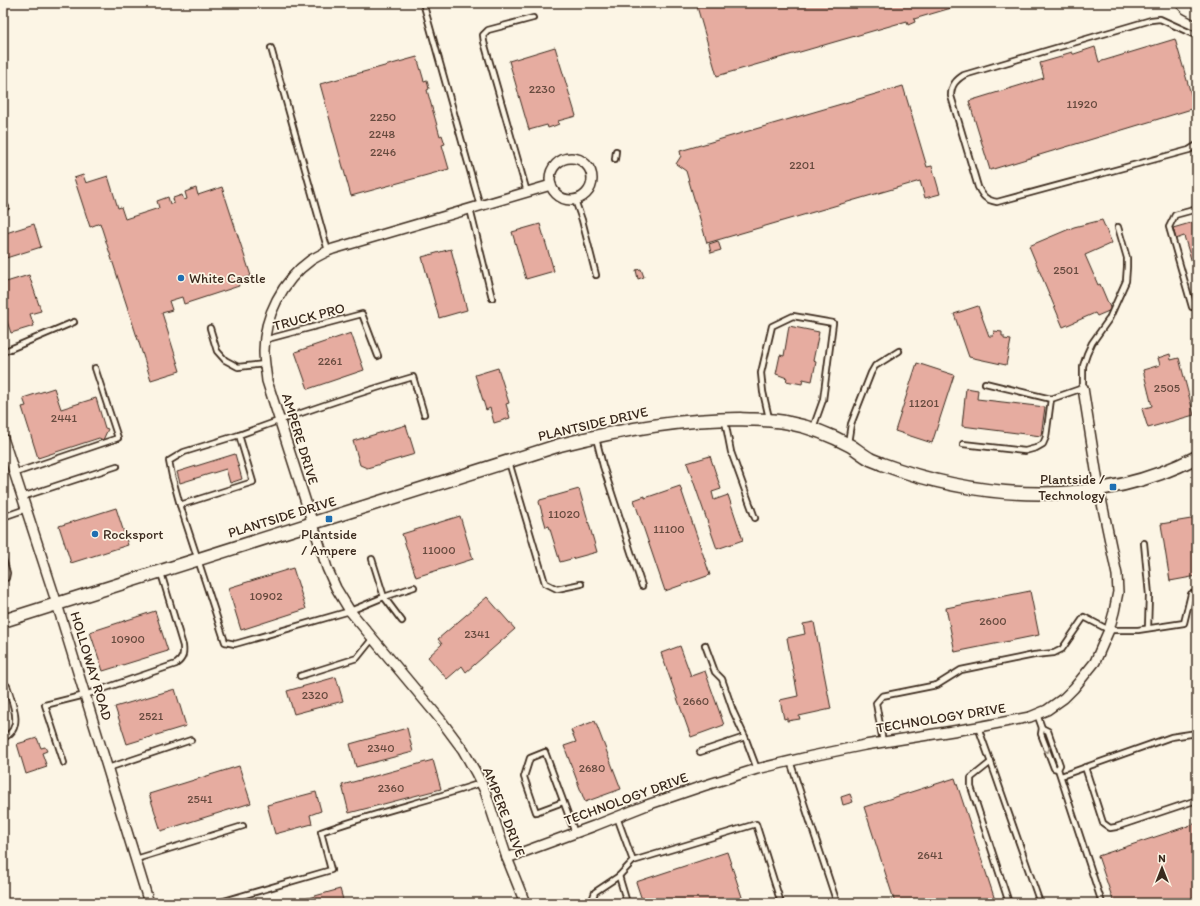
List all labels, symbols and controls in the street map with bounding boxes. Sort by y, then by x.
house number: 2230 [529,82,555,96]
house number: 11920 [1066,97,1098,111]
house number: 2250 [370,110,396,124]
house number: 2248 [369,127,396,141]
house number: 2246 [370,145,396,159]
house number: 2201 [789,158,815,172]
house number: 2501 [1053,263,1079,277]
place label: White Castle [189,270,266,287]
marker: White Castle [176,273,186,283]
street label: TRUCK PRO [271,299,347,335]
house number: 2261 [318,354,343,368]
house number: 2505 [1154,381,1180,395]
street label: AMPERE DRIVE [278,391,322,487]
house number: 11201 [909,396,940,410]
street label: PLANTSIDE DRIVE [536,403,650,445]
house number: 2441 [51,411,78,425]
place label: Plantside / Technology [1038,471,1105,504]
marker: Plantside / Technology [1108,482,1118,492]
street label: PLANTSIDE DRIVE [226,492,338,542]
house number: 11020 [548,507,580,521]
marker: Plantside / Ampere [324,514,334,524]
house number: 11100 [653,522,685,536]
place label: Rocksport [103,526,164,543]
place label: Plantside / Ampere [301,526,357,559]
marker: Rocksport [90,529,100,539]
house number: 11000 [422,543,456,557]
house number: 10902 [250,589,283,603]
street label: HOLLOWAY ROAD [66,609,116,723]
house number: 2600 [979,614,1007,628]
house number: 2341 [464,627,490,641]
house number: 10900 [111,632,145,646]
house number: 2320 [302,688,328,702]
house number: 2660 [683,694,709,708]
street label: TECHNOLOGY DRIVE [875,699,1007,737]
house number: 2521 [139,709,164,723]
house number: 2340 [367,741,395,755]
one-way arrow [1042,746,1050,753]
house number: 2680 [579,761,605,775]
street label: AMPERE DRIVE [479,765,529,859]
street label: TECHNOLOGY DRIVE [562,769,690,829]
house number: 2360 [378,781,404,795]
house number: 2541 [187,792,213,806]
house number: 2641 [917,848,943,862]
north arrow [1142,848,1182,888]
text: N [1158,852,1166,865]

